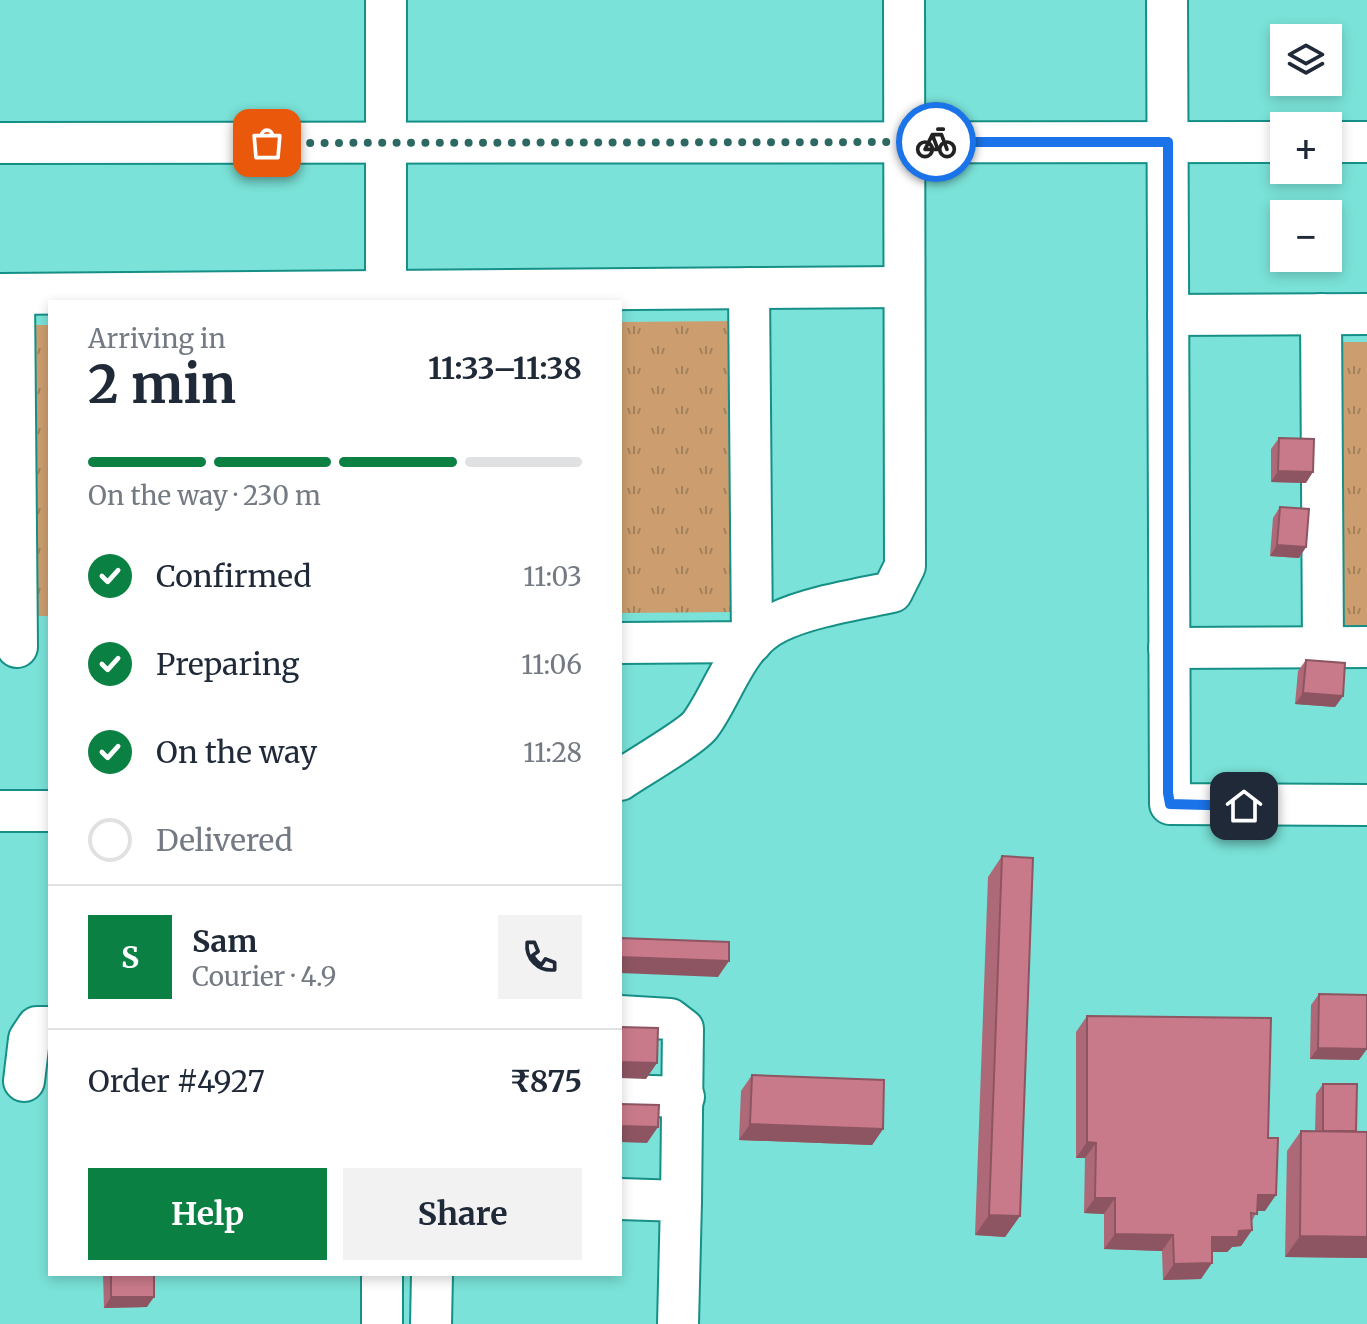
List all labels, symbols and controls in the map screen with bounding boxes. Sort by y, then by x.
map controls [1270,24,1342,272]
button: layers [1270,24,1342,96]
courier [896,102,976,182]
pin [233,109,301,177]
button: + [1270,112,1342,184]
icon: bike [914,120,958,164]
icon: bag [245,121,289,165]
button: − [1270,200,1342,272]
text: Arriving in [88,322,226,355]
text: 11:33–11:38 [428,349,582,387]
text: 2 min [88,352,236,417]
text: On the way · 230 m [88,479,321,512]
icon: check [88,554,132,598]
text: Confirmed [156,557,311,595]
text: 11:03 [523,560,582,593]
icon: check [88,642,132,686]
text: Preparing [156,645,299,683]
text: 11:06 [521,648,582,681]
icon: check [88,730,132,774]
text: On the way [156,733,317,771]
text: 11:28 [523,736,582,769]
pin [1210,772,1278,840]
icon: home [1222,784,1266,828]
text: Delivered [156,821,293,859]
button: phone [498,915,582,999]
text: Sam [192,922,257,960]
text: S [121,938,139,976]
text: Courier · 4.9 [192,960,336,993]
text: Order #4927 [88,1062,265,1100]
text: ₹875 [510,1062,582,1100]
button: Help [88,1168,327,1260]
button: Share [343,1168,582,1260]

